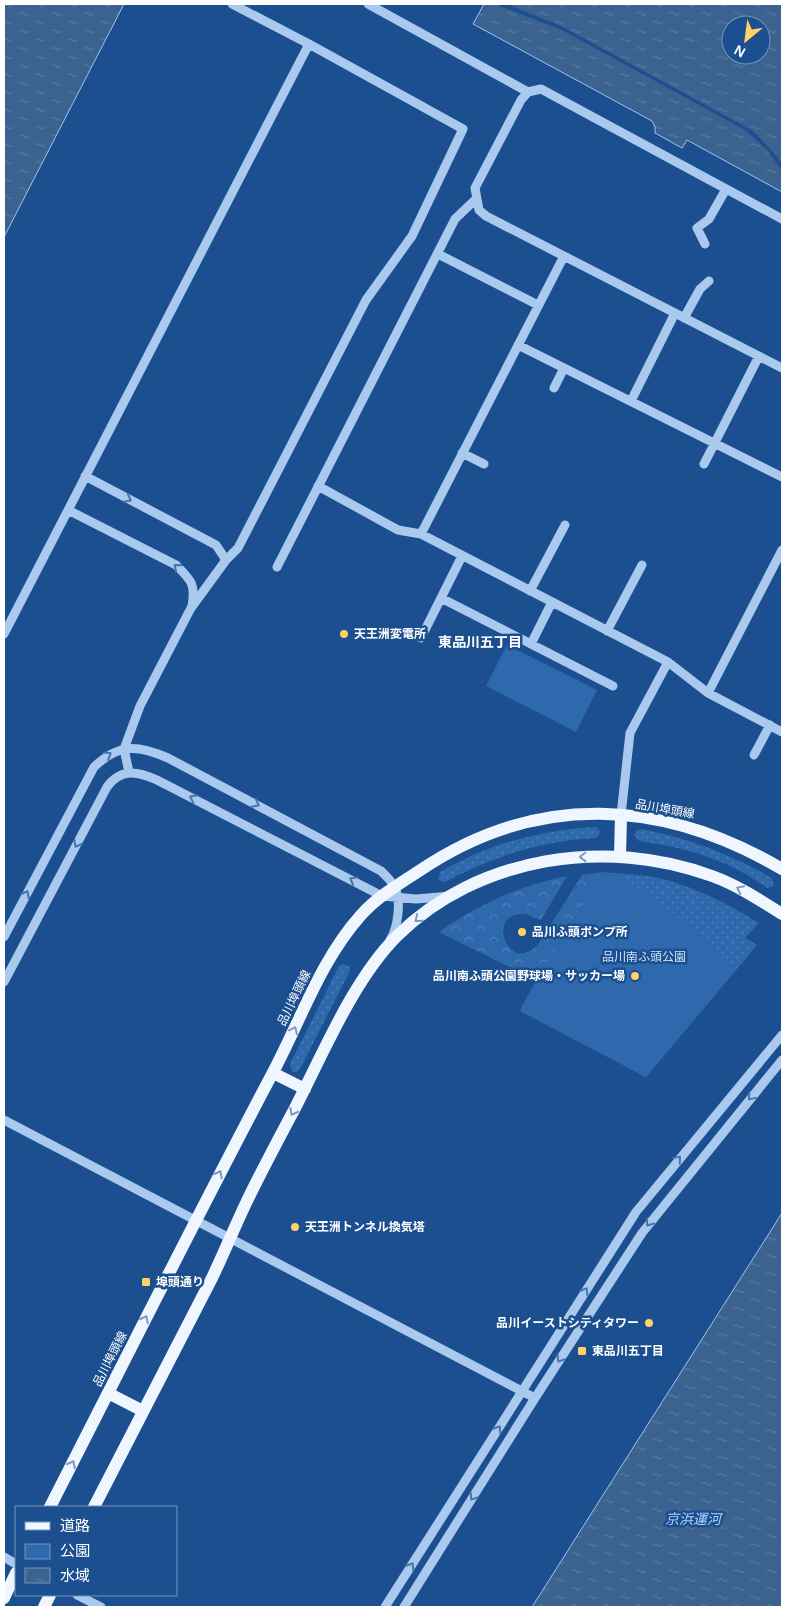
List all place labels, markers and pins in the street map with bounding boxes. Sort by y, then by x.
place label: 天王洲変電所 [354,627,426,641]
marker: 天王洲変電所 [338,628,350,640]
place label: 品川ふ頭ポンプ所 [532,925,628,939]
marker: 品川ふ頭ポンプ所 [516,926,528,938]
place label: 品川南ふ頭公園野球場・サッカー場 [433,969,625,983]
marker: 品川南ふ頭公園野球場・サッカー場 [629,970,641,982]
place label: 天王洲トンネル換気塔 [305,1220,425,1234]
marker: 天王洲トンネル換気塔 [289,1221,301,1233]
place label: 埠頭通り [156,1275,204,1289]
marker: 埠頭通り [140,1276,152,1288]
place label: 品川イーストシティタワー [496,1316,639,1330]
marker: 品川イーストシティタワー [643,1317,655,1329]
place label: 東品川五丁目 [592,1344,664,1358]
marker: 東品川五丁目 [576,1345,588,1357]

